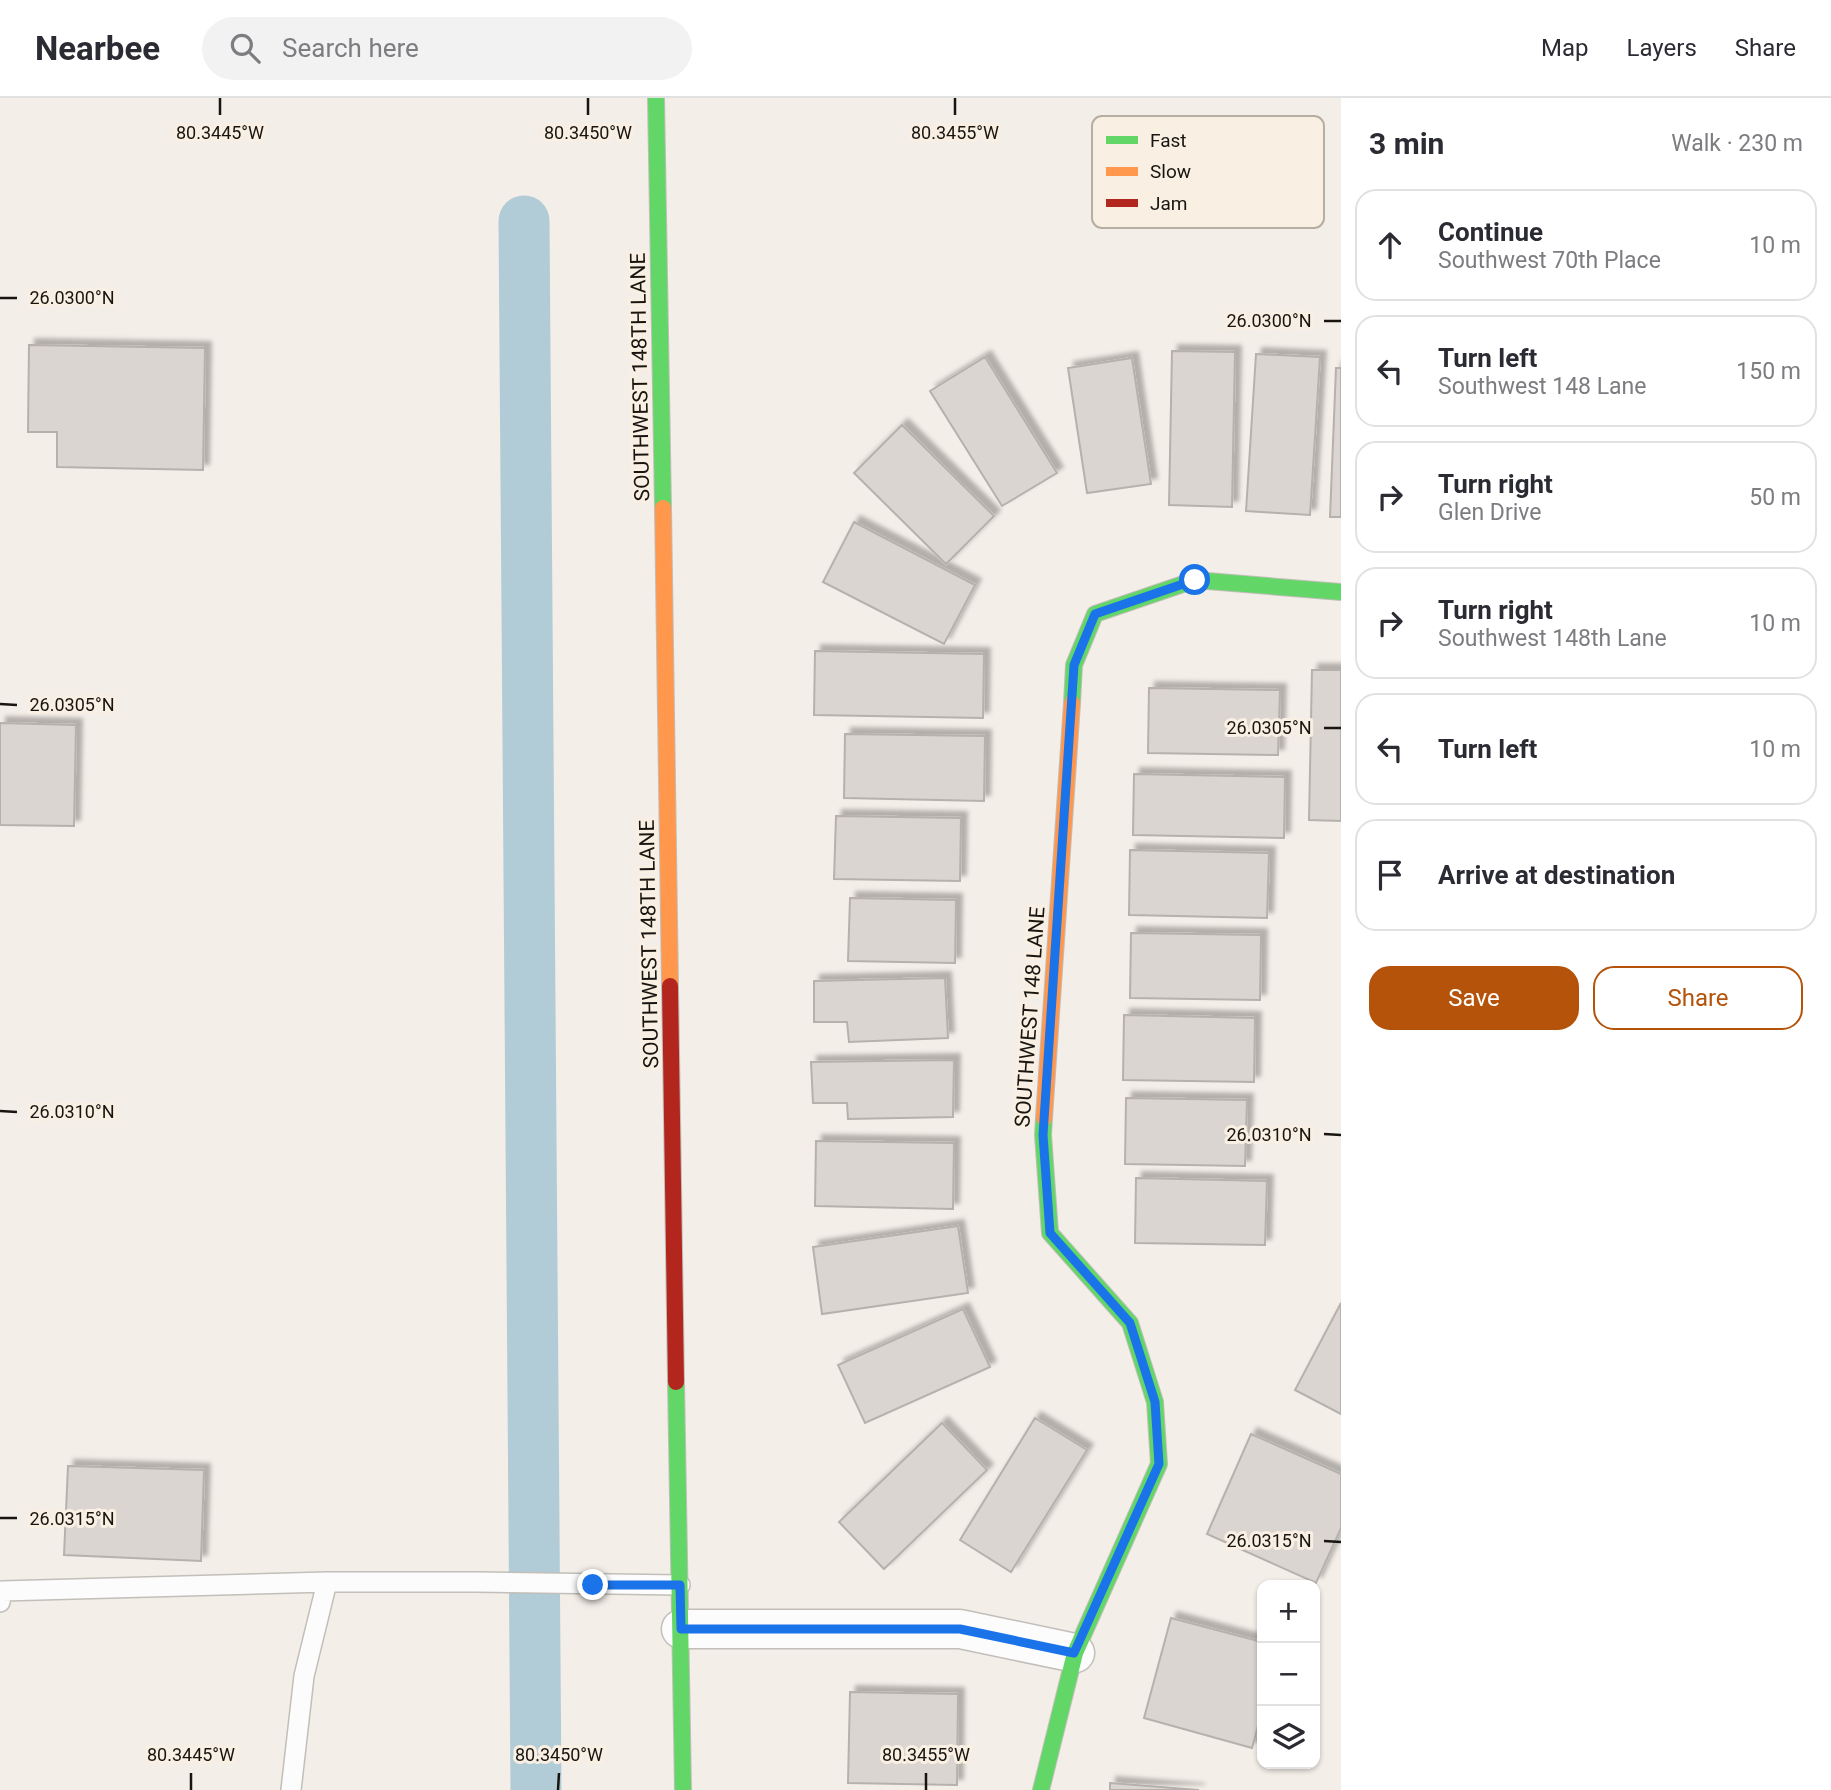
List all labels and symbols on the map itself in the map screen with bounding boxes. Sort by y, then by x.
legend [1092,116,1324,228]
text: 80.3445°W [176,122,264,143]
text: 80.3450°W [544,122,632,143]
text: 80.3455°W [911,122,999,143]
text: Fast [1150,129,1187,152]
text: Slow [1150,160,1191,183]
text: Jam [1150,192,1187,215]
street label: SOUTHWEST 148TH LANE [626,252,654,502]
text: 26.0300°N [29,287,115,308]
text: 26.0300°N [1226,310,1312,331]
route start [1179,564,1210,595]
text: 26.0305°N [29,694,115,715]
text: 26.0305°N [1226,717,1312,738]
street label: SOUTHWEST 148TH LANE [635,819,663,1069]
street label: SOUTHWEST 148 LANE [1010,906,1050,1128]
text: 26.0310°N [29,1101,115,1122]
text: 26.0310°N [1226,1124,1312,1145]
text: 26.0315°N [29,1508,115,1529]
text: 26.0315°N [1226,1530,1312,1551]
route end [577,1569,608,1600]
text: 80.3445°W [147,1744,235,1765]
text: 80.3450°W [515,1744,603,1765]
text: 80.3455°W [882,1744,970,1765]

